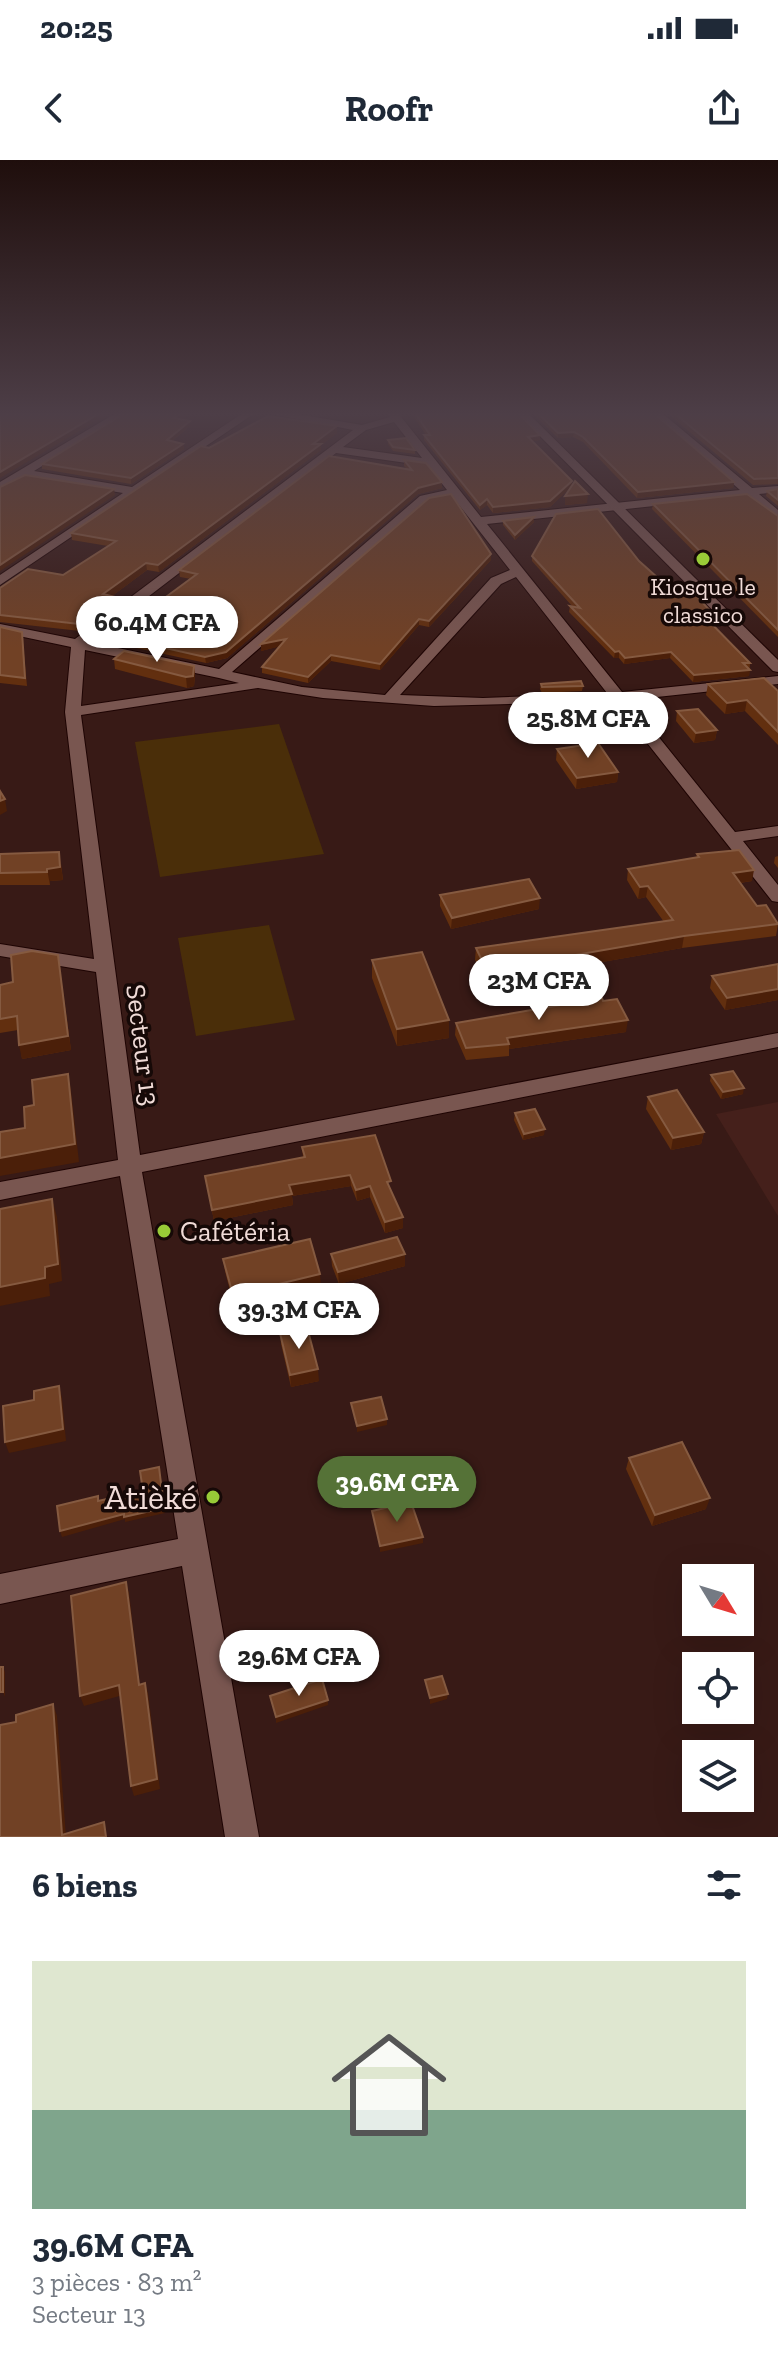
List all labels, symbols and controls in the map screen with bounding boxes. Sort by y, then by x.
text: 20:25 [40,10,113,46]
icon: back [32,86,76,130]
icon: share [702,86,746,130]
text: Roofr [345,87,433,130]
marker: Kiosque le classico [694,550,712,568]
place label: Kiosque le classico [650,572,756,629]
pin: 60.4M CFA [65,596,249,664]
text: 60.4M CFA [94,606,220,638]
pin: 25.8M CFA [496,692,680,760]
text: 25.8M CFA [526,702,650,734]
pin: 23M CFA [465,954,613,1022]
text: 23M CFA [487,964,591,996]
street label: Secteur 13 [119,982,167,1108]
place label: Cafétéria [180,1215,291,1248]
marker: Cafétéria [155,1222,173,1240]
pin: 39.3M CFA [207,1283,391,1351]
text: 39.3M CFA [237,1293,361,1325]
pin: 39.6M CFA [305,1456,489,1524]
text: 39.6M CFA [335,1466,459,1498]
place label: Atièké [104,1477,197,1518]
marker: Atièké [204,1488,222,1506]
north arrow [682,1564,754,1636]
map controls [682,1564,754,1812]
pin: 29.6M CFA [207,1630,391,1698]
text: 29.6M CFA [237,1640,361,1672]
button: locate [682,1652,754,1724]
button: layers [682,1740,754,1812]
icon: filters [702,1863,746,1907]
text: 6 biens [32,1865,138,1906]
icon: home [317,2013,461,2157]
text: 39.6M CFA [32,2225,193,2266]
text: 3 pièces · 83 m² [32,2266,202,2298]
text: Secteur 13 [32,2298,146,2330]

